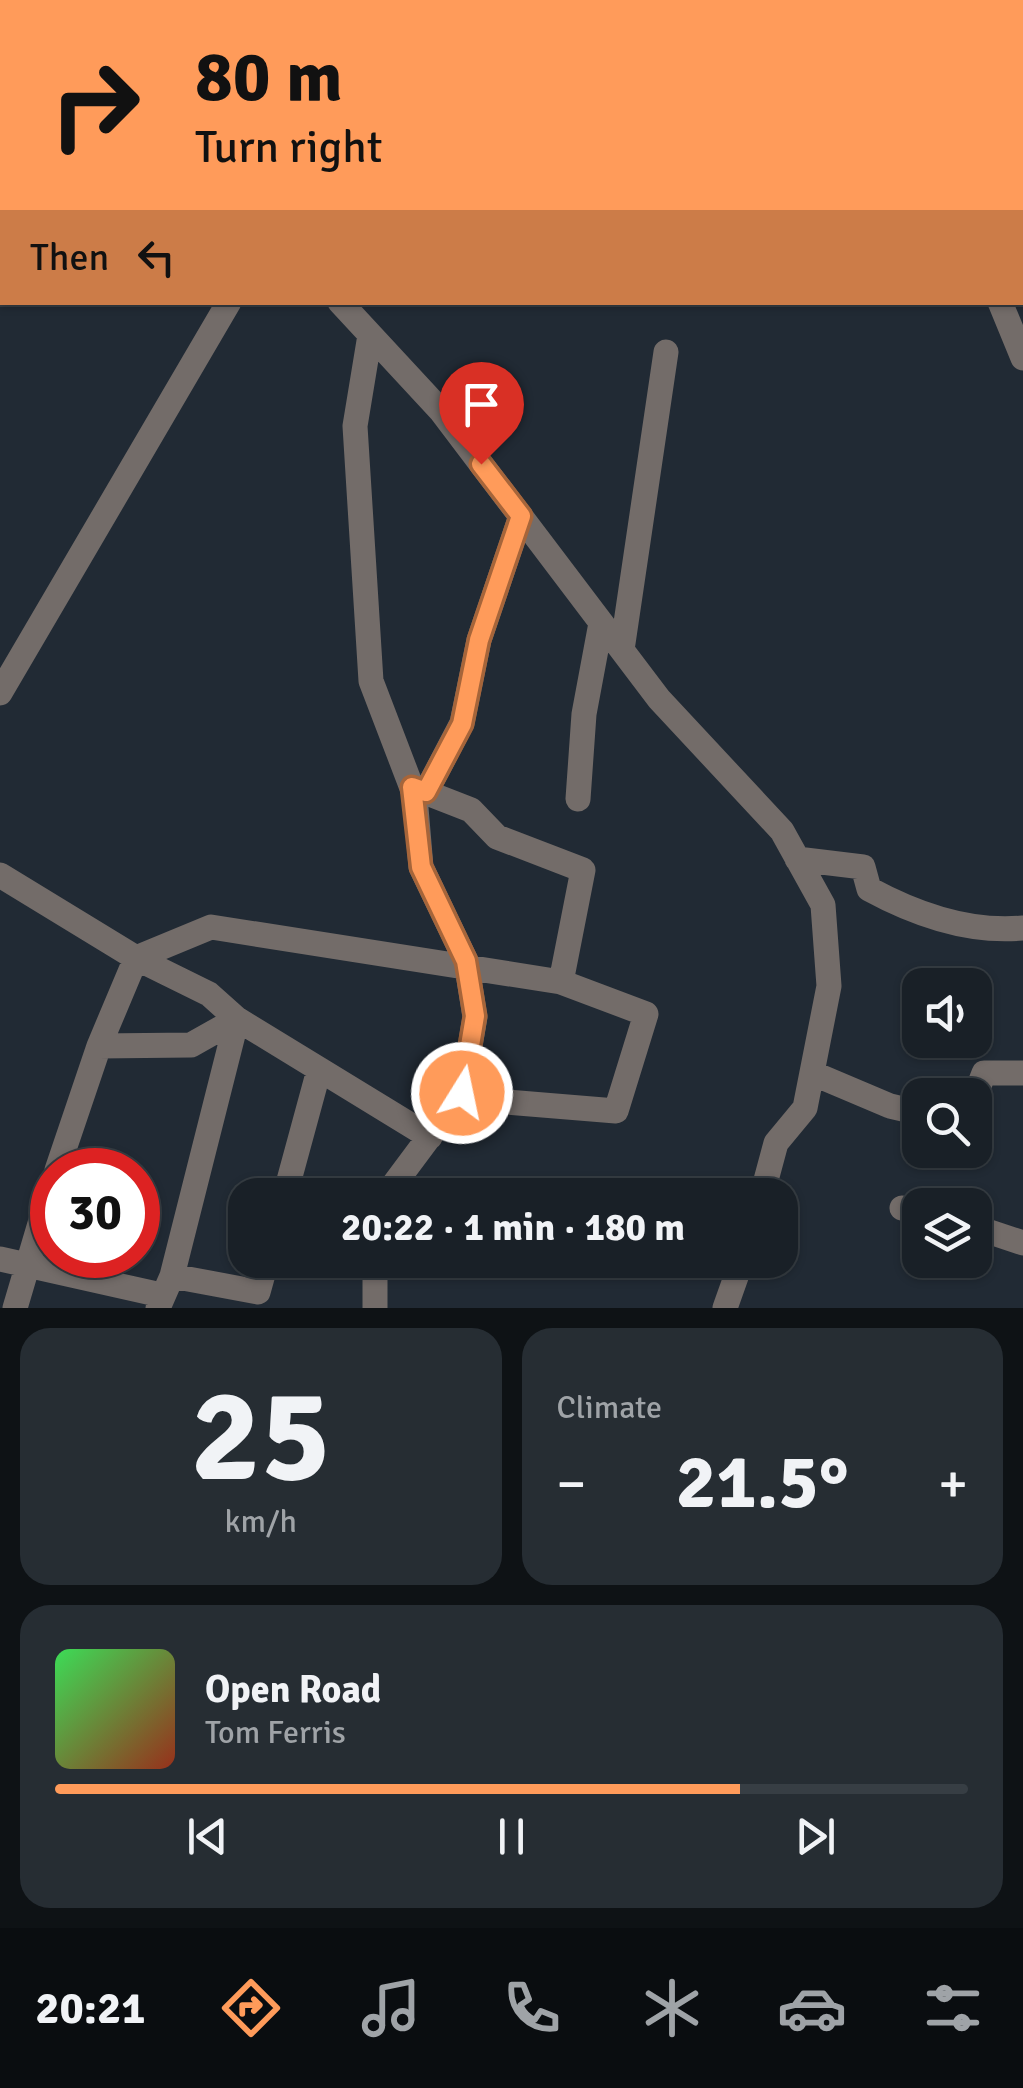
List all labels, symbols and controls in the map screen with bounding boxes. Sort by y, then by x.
text: 80 m [195,34,343,120]
icon: right [30,40,160,170]
text: Turn right [195,120,383,175]
icon: left [129,230,184,285]
text: Then [30,234,109,281]
pin [439,362,524,465]
icon: arrive [454,377,509,432]
map controls [902,968,992,1278]
button: sound [902,968,992,1058]
position arrow [410,1041,514,1145]
button: search [902,1078,992,1168]
speed limit sign: 30 [30,1148,160,1278]
button: layers [902,1188,992,1278]
text: 20:22 · 1 min · 180 m [341,1204,685,1251]
text: 25 [191,1357,331,1517]
text: Climate [557,1388,662,1427]
text: 21.5° [676,1436,849,1529]
text: − [557,1450,586,1518]
text: + [938,1450,968,1518]
text: km/h [225,1502,297,1541]
text: Open Road [205,1666,381,1713]
text: Tom Ferris [205,1713,346,1752]
icon: previous [180,1809,235,1864]
icon: pause [484,1809,539,1864]
icon: next [788,1809,843,1864]
icon: directions [216,1973,286,2043]
icon: music [356,1973,426,2043]
icon: phone [497,1973,567,2043]
icon: climate [637,1973,707,2043]
icon: car [777,1973,847,2043]
icon: filters [918,1973,988,2043]
text: 20:21 [35,1981,146,2036]

